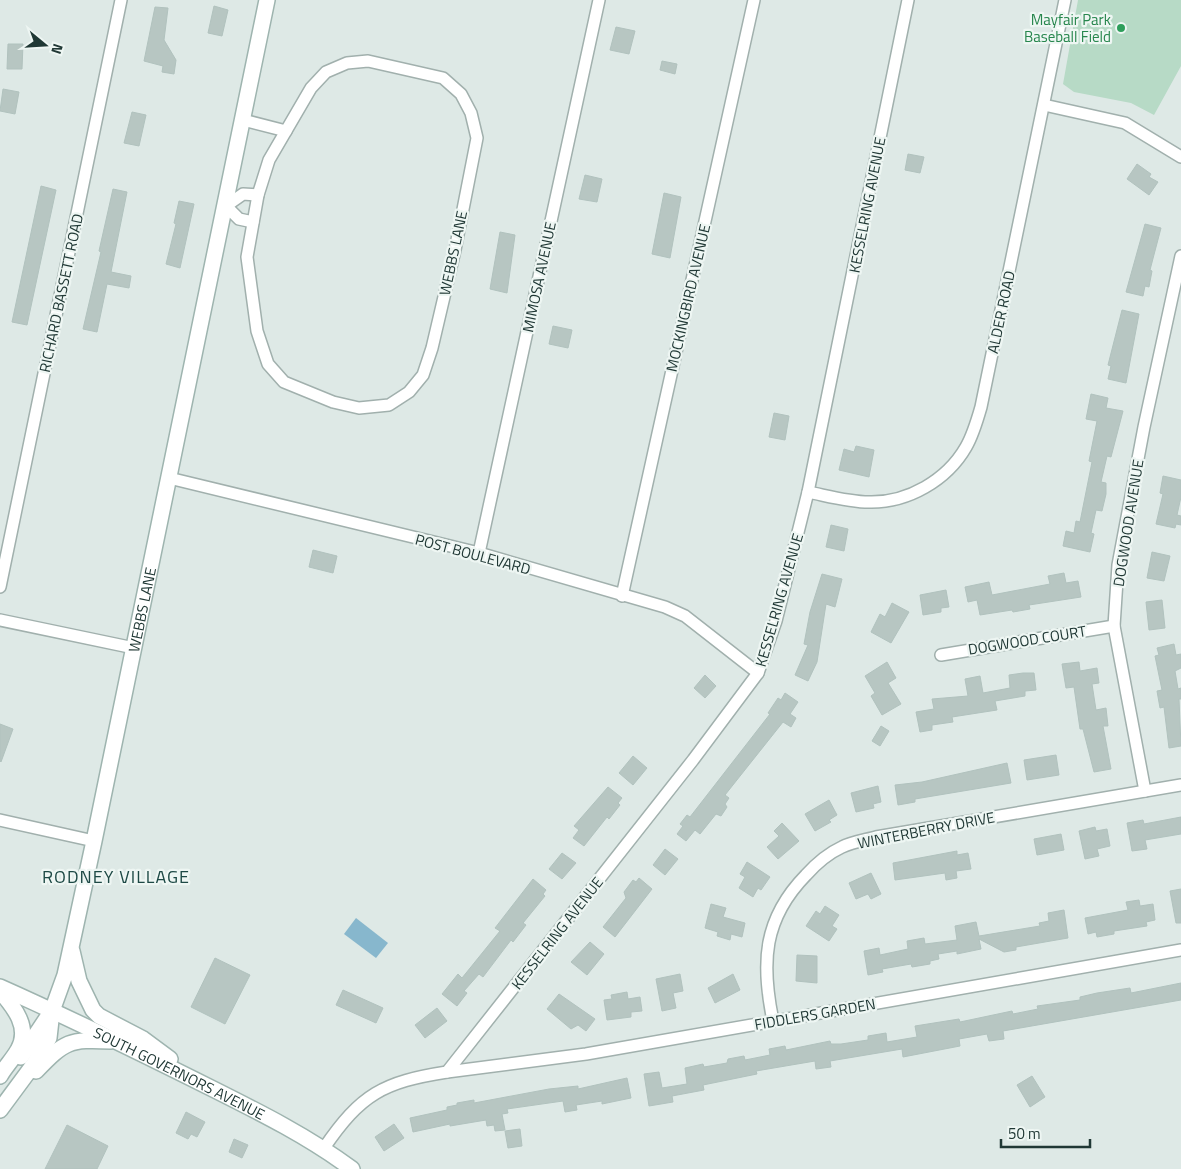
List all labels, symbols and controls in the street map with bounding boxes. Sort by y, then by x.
place label: Mayfair Park Baseball Field [1024,8,1111,48]
north arrow [20,20,70,70]
marker: Mayfair Park Baseball Field [1115,22,1127,34]
text: N [46,41,69,57]
street label: KESSELRING AVENUE [843,135,891,275]
street label: WEBBS LANE [433,209,473,297]
street label: RICHARD BASSETT ROAD [33,212,89,374]
street label: MIMOSA AVENUE [516,220,562,334]
street label: MOCKINGBIRD AVENUE [660,222,716,374]
street label: ALDER ROAD [981,268,1021,356]
street label: DOGWOOD AVENUE [1107,458,1149,588]
street label: POST BOULEVARD [413,528,533,580]
street label: KESSELRING AVENUE [749,531,809,669]
street label: WEBBS LANE [122,565,162,654]
street label: DOGWOOD COURT [966,619,1088,661]
street label: WINTERBERRY DRIVE [855,805,997,855]
district label: RODNEY VILLAGE [42,863,190,890]
street label: KESSELRING AVENUE [506,872,608,994]
street label: FIDDLERS GARDEN [753,992,877,1036]
street label: SOUTH GOVERNORS AVENUE [90,1021,269,1125]
scale bar [1001,1116,1090,1148]
text: 50 m [1008,1122,1041,1145]

